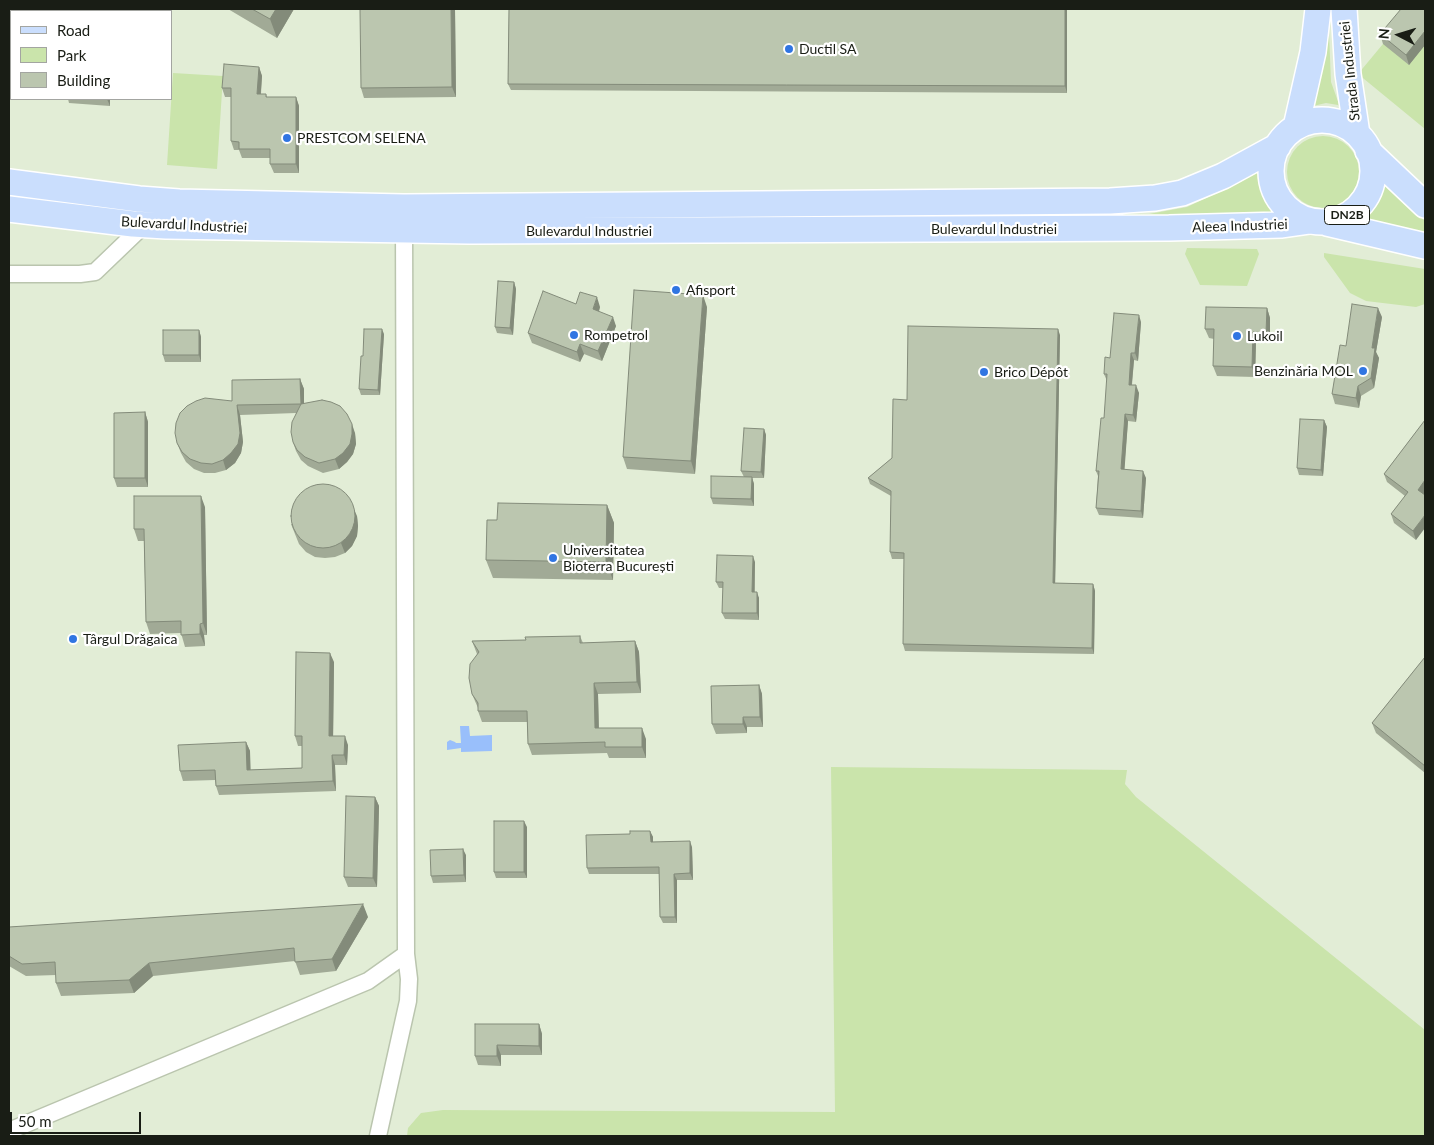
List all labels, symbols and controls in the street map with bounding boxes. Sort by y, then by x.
legend [10,10,172,100]
north arrow [1374,10,1424,60]
street label: Strada Industriei [1336,20,1364,122]
text: Road [57,21,90,39]
text: N [1375,28,1392,40]
place label: Ductil SA [799,41,856,57]
marker: Ductil SA [783,43,795,55]
text: Park [57,46,86,64]
text: Building [57,71,110,89]
place label: PRESTCOM SELENA [297,130,426,146]
marker: PRESTCOM SELENA [281,132,293,144]
road number: DN2B [1324,206,1370,224]
street label: Bulevardul Industriei [121,213,247,237]
street label: Aleea Industriei [1192,216,1288,236]
street label: Bulevardul Industriei [931,221,1057,237]
street label: Bulevardul Industriei [526,223,652,239]
place label: Afisport [686,282,735,298]
marker: Afisport [670,284,682,296]
place label: Rompetrol [584,327,648,343]
place label: Lukoil [1247,328,1283,344]
marker: Rompetrol [568,329,580,341]
marker: Lukoil [1231,330,1243,342]
place label: Benzinăria MOL [1254,363,1353,379]
place label: Brico Dépôt [994,364,1068,380]
marker: Benzinăria MOL [1357,365,1369,377]
marker: Brico Dépôt [978,366,990,378]
place label: Universitatea Bioterra București [563,542,674,574]
marker: Universitatea Bioterra București [547,552,559,564]
place label: Târgul Drăgaica [83,631,178,647]
marker: Târgul Drăgaica [67,633,79,645]
scale bar [12,1102,144,1134]
text: 50 m [18,1112,52,1130]

